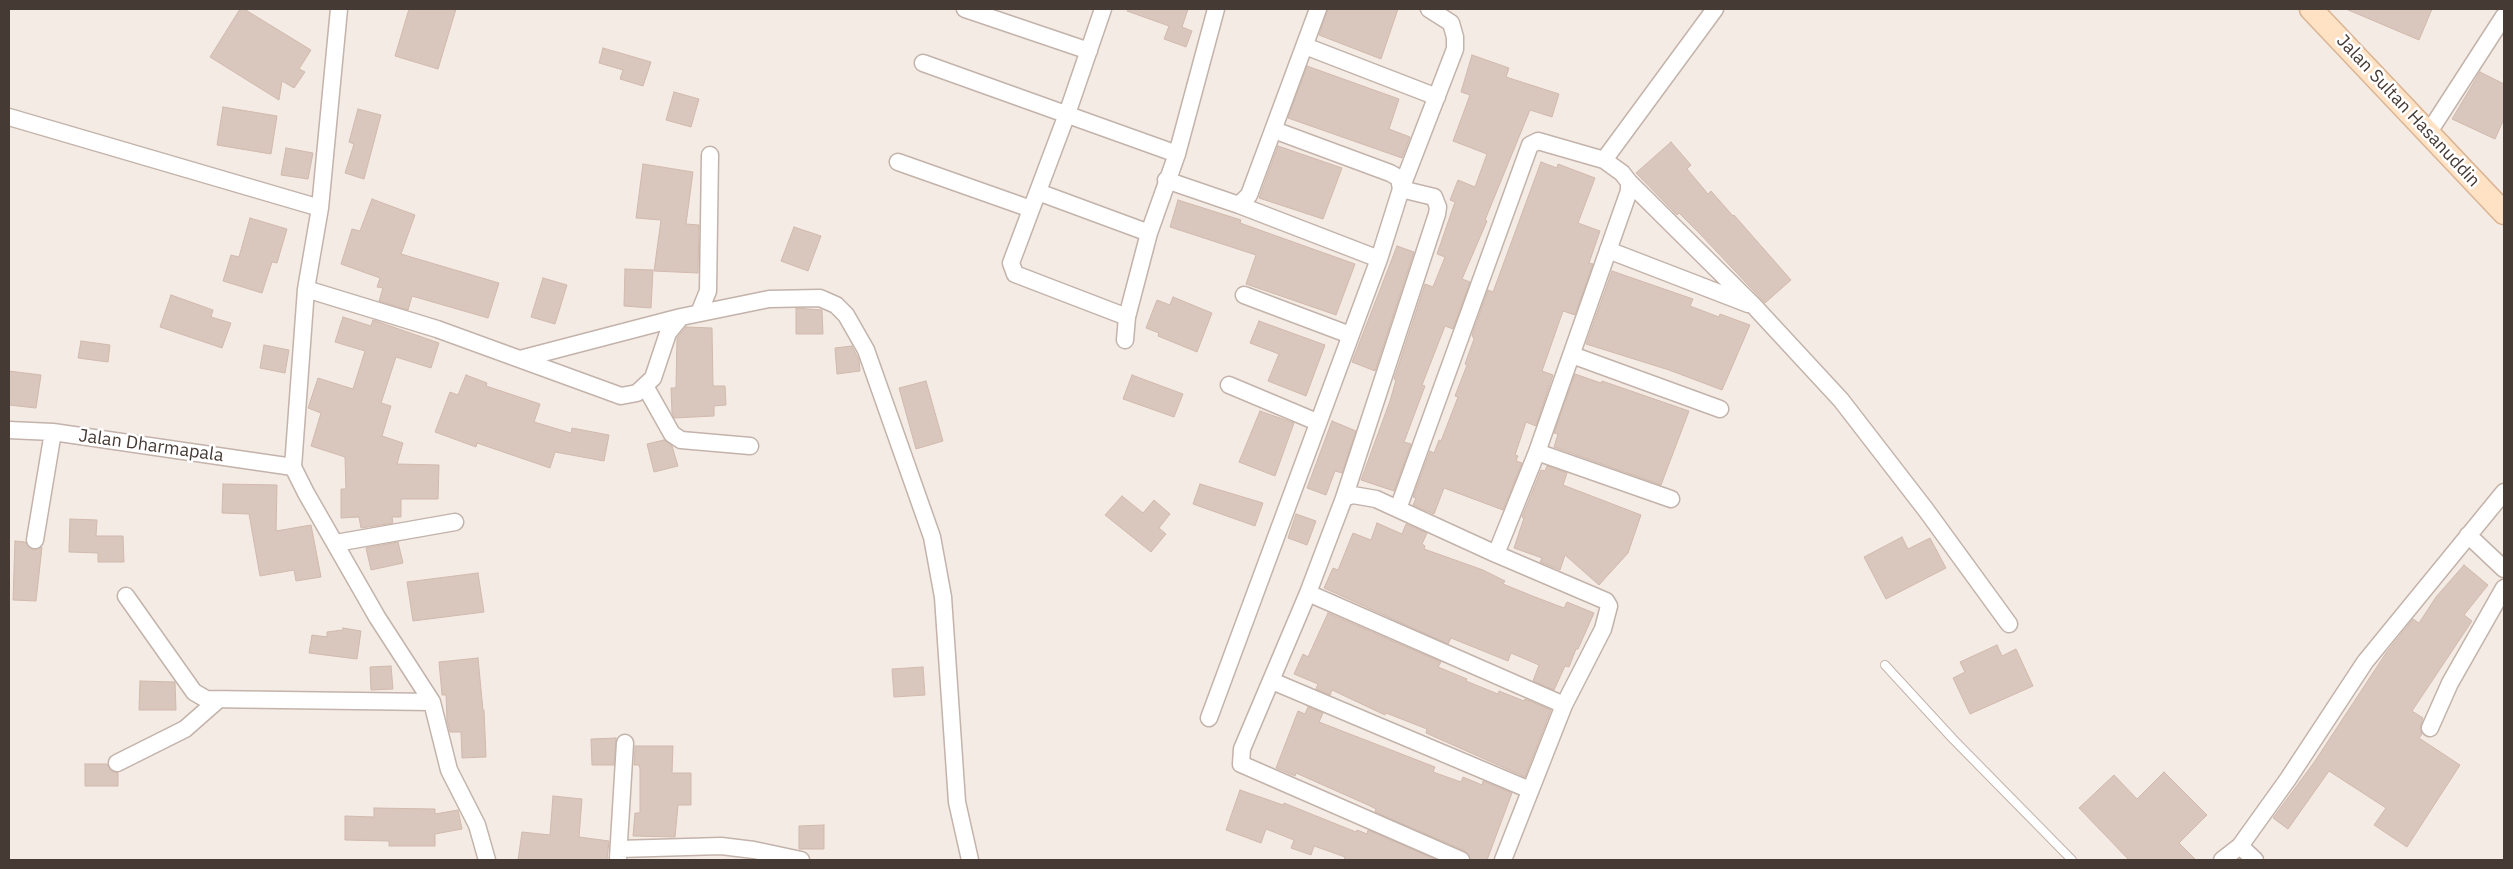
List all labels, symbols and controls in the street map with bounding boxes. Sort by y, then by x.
street label: Jalan Sultan Hasanuddin [2332,30,2484,192]
street label: Jalan Dharmapala [77,425,225,467]

